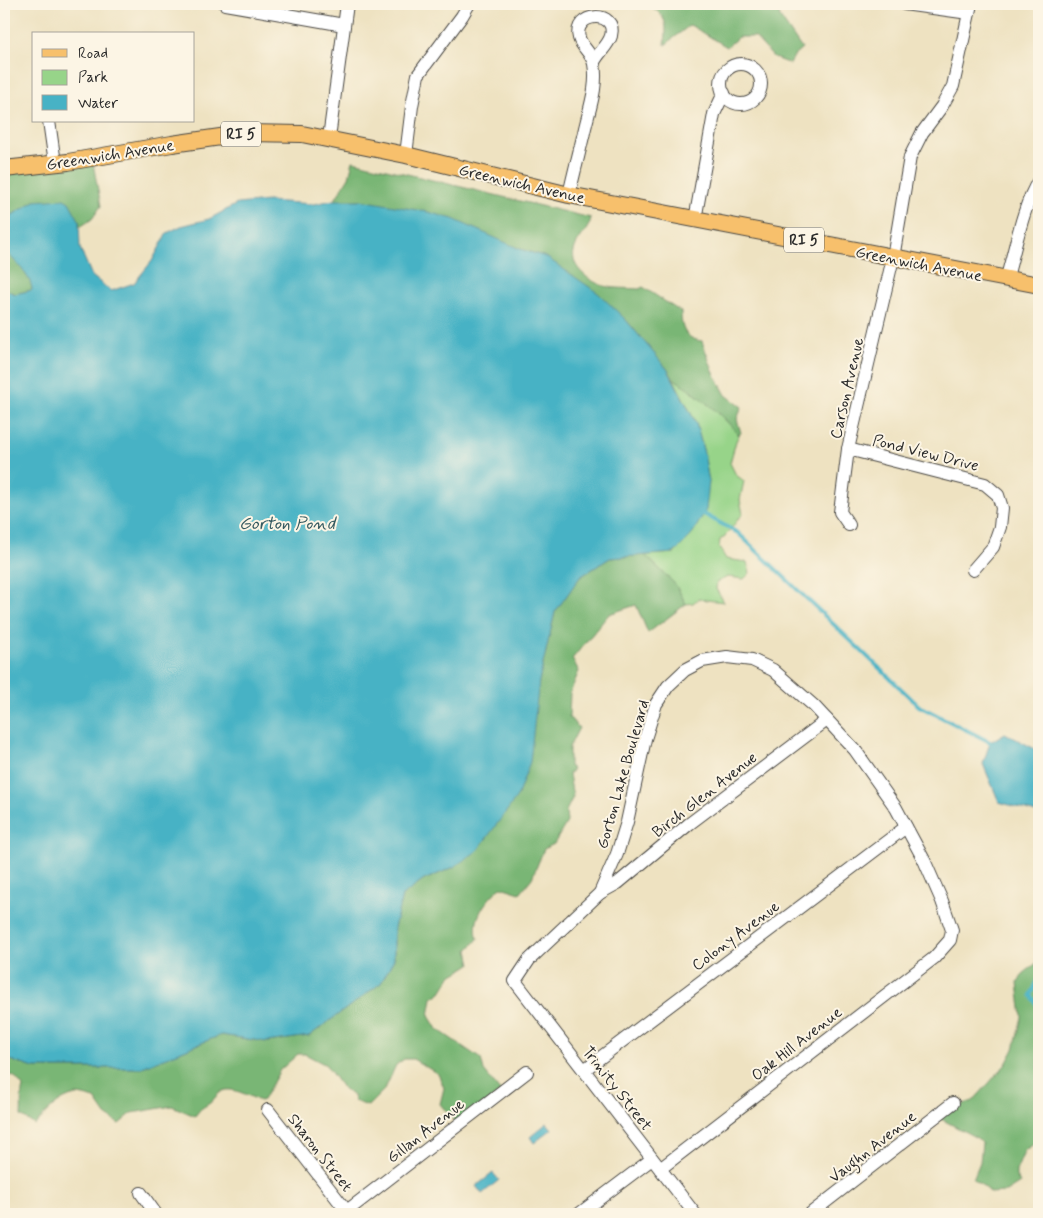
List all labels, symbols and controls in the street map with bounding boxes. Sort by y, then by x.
legend [32,32,195,122]
text: Road [78,44,108,64]
text: Park [78,68,108,88]
text: Water [78,94,118,114]
road number: RI 5 [221,122,261,146]
street label: Greenwich Avenue [45,135,176,176]
street label: Greenwich Avenue [457,160,587,209]
road number: RI 5 [784,228,824,252]
street label: Greenwich Avenue [854,242,984,287]
street label: Carson Avenue [826,335,869,441]
street label: Pond View Drive [870,430,981,477]
water label: Gorton Pond [239,512,338,536]
street label: Gorton Lake Boulevard [592,697,655,851]
street label: Birch Glen Avenue [648,748,762,843]
street label: Colony Avenue [688,896,784,976]
street label: Oak Hill Avenue [747,1002,847,1086]
street label: Trinity Street [577,1042,657,1136]
street label: Gillan Avenue [383,1094,470,1168]
street label: Vaughn Avenue [825,1106,922,1189]
street label: Sharon Street [283,1109,357,1196]

